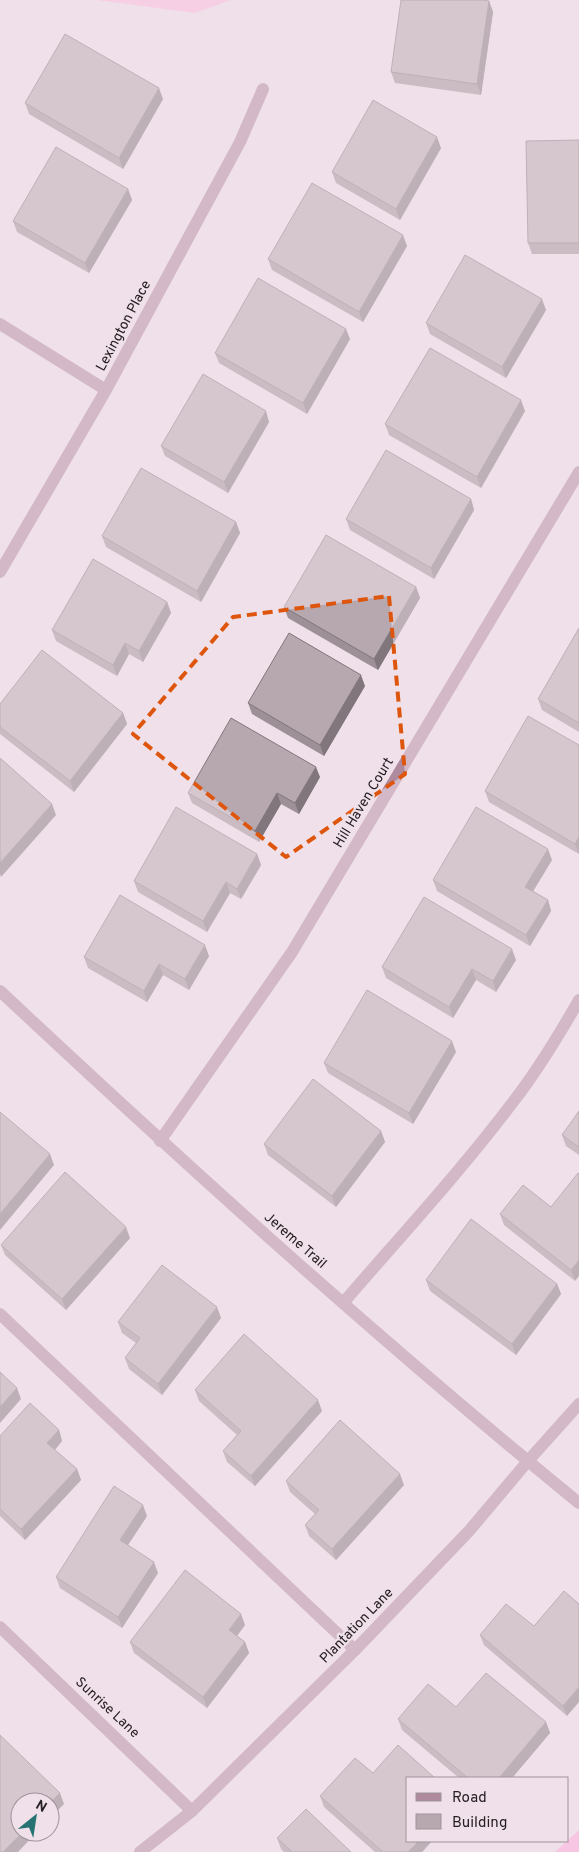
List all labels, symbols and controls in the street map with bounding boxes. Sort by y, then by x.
street label: Lexington Place [93,278,155,374]
street label: Hill Haven Court [330,755,398,851]
street label: Jereme Trail [260,1209,330,1273]
street label: Plantation Lane [317,1585,397,1667]
street label: Sunrise Lane [71,1674,143,1742]
legend [406,1777,569,1842]
text: Road [452,1789,487,1808]
north arrow [10,1792,60,1842]
text: N [32,1797,49,1817]
text: Building [452,1814,507,1833]

